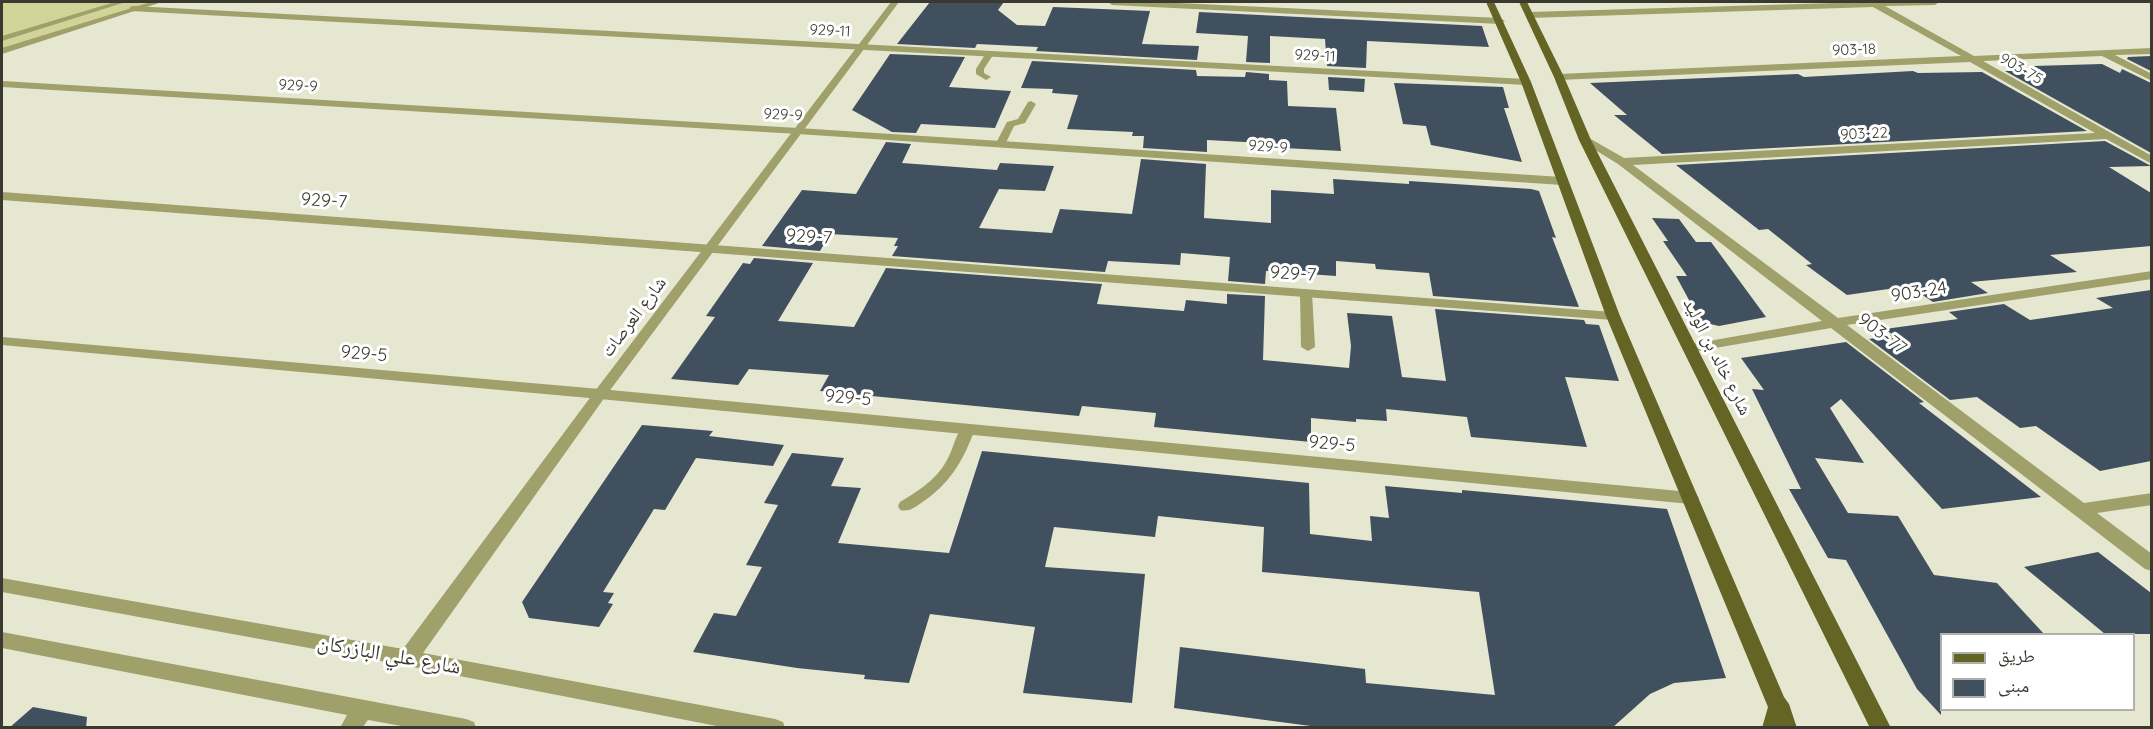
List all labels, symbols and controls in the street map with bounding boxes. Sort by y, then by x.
street label: 929-11 [809,21,851,41]
street label: 903-18 [1832,40,1876,60]
street label: 929-11 [1294,46,1336,66]
street label: 903-75 [1996,49,2046,89]
street label: 929-9 [278,76,318,96]
street label: 929-9 [763,105,803,125]
street label: 903-22 [1840,124,1888,144]
street label: 929-9 [1248,137,1288,157]
street label: 929-7 [300,189,348,213]
street label: 929-7 [785,225,833,249]
street label: 929-7 [1269,262,1317,286]
street label: شارع العرصات [597,273,671,361]
street label: 903-24 [1889,277,1949,307]
street label: شارع خالد بن الوليد [1678,295,1756,419]
street label: 903-77 [1853,309,1911,359]
street label: 929-5 [340,341,388,367]
street label: 929-5 [824,385,872,411]
street label: 929-5 [1308,431,1356,457]
street label: شارع علي البازركان [315,630,463,680]
legend [1940,633,2135,711]
text: طريق [1998,644,2035,667]
text: مبنى [1998,674,2029,697]

